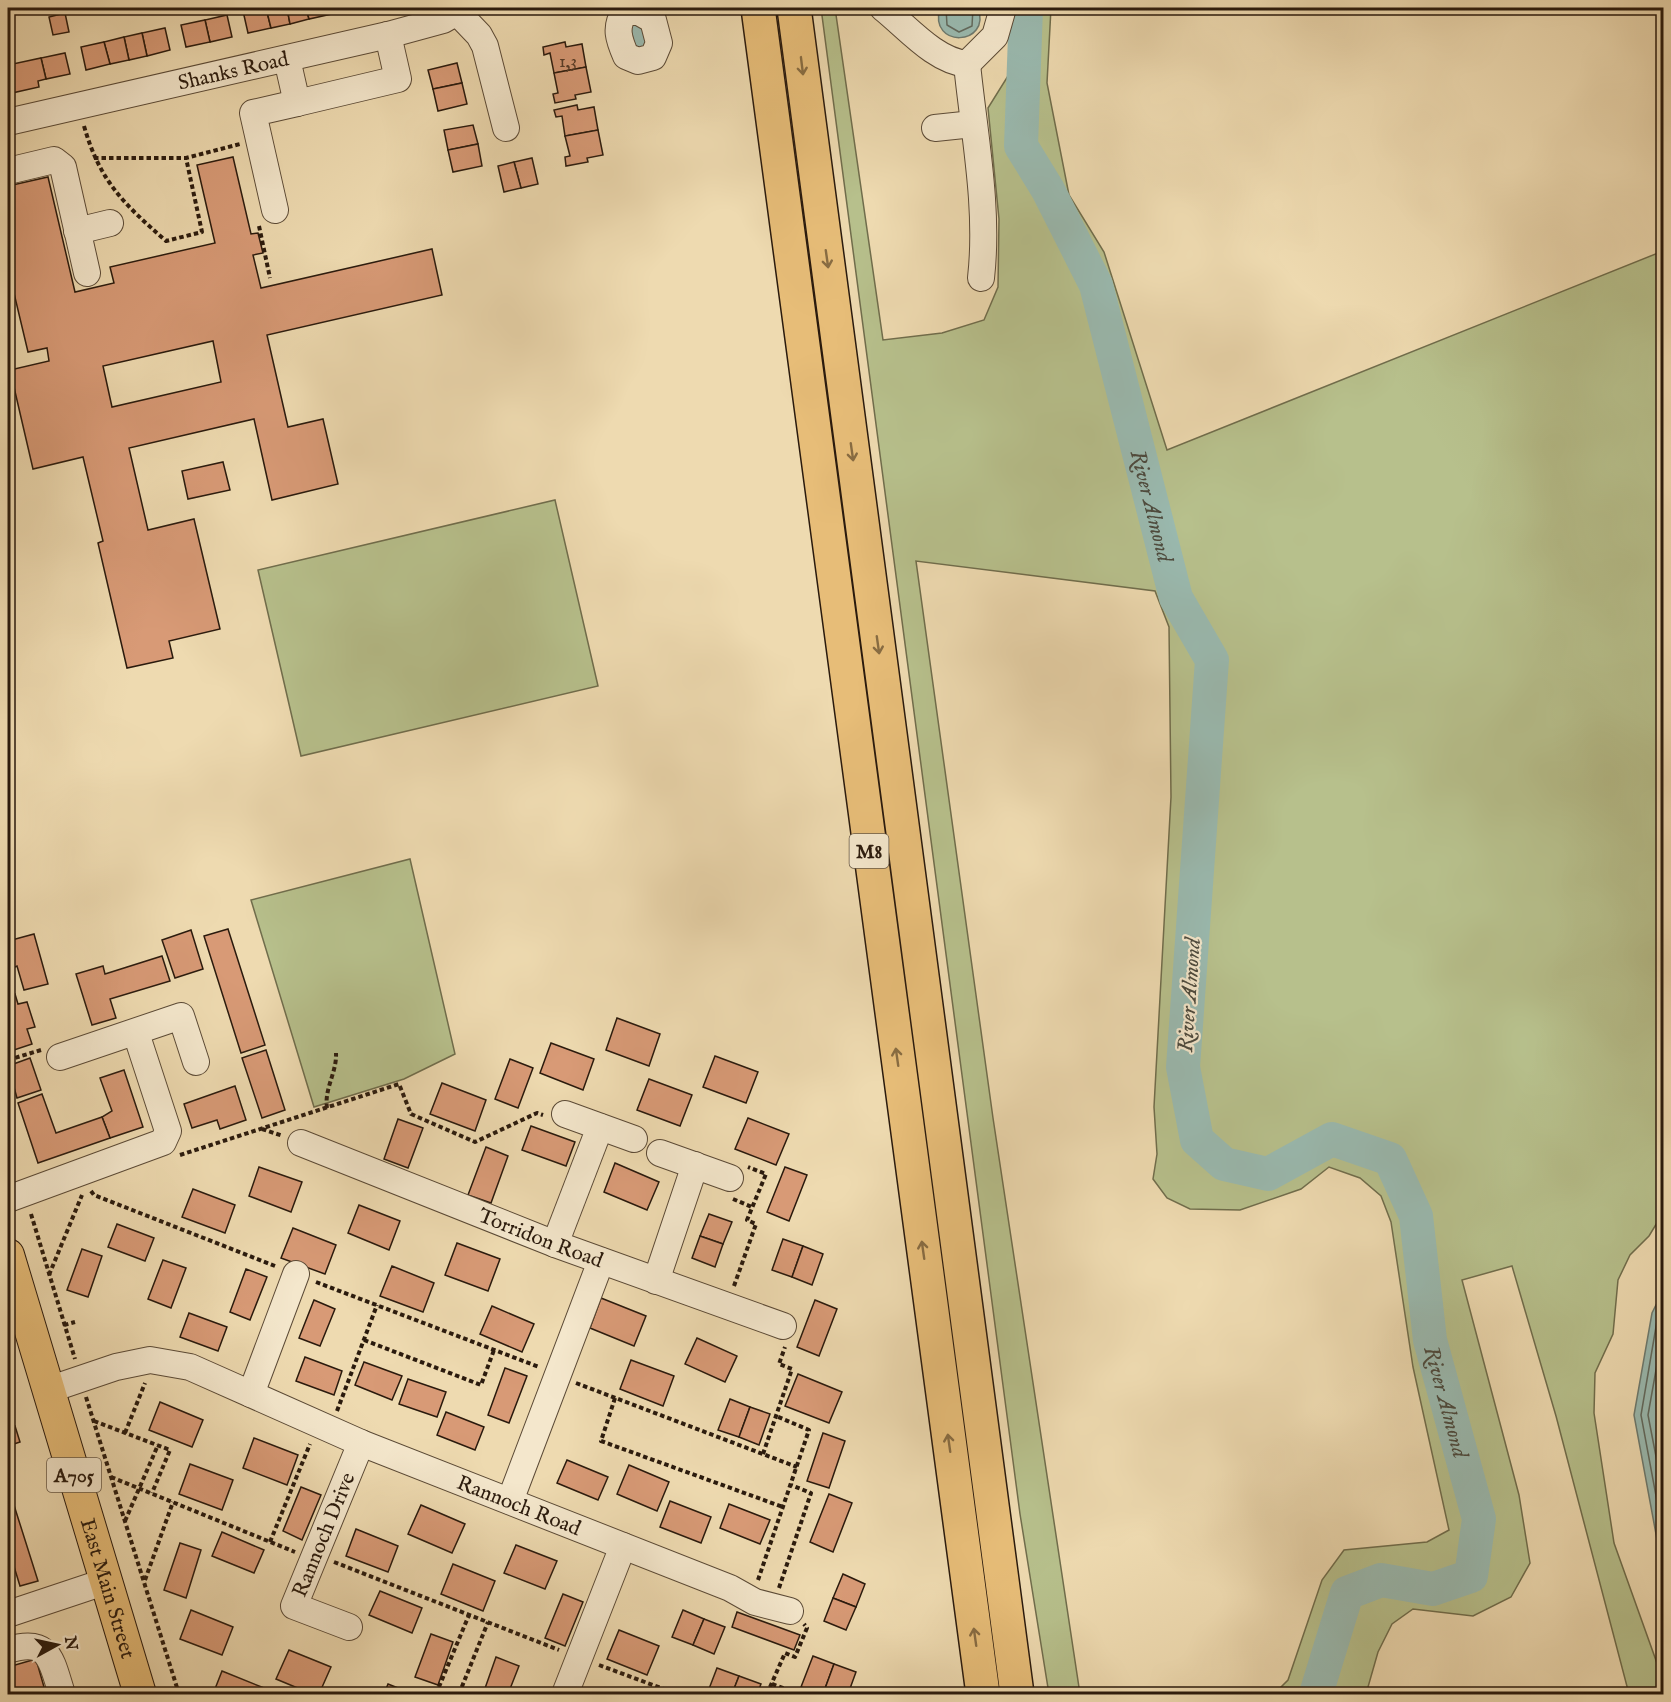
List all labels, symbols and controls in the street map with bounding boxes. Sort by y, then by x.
street label: Shanks Road [175,46,292,98]
house number: 1,3 [559,51,577,74]
one-way arrow [796,55,807,75]
one-way arrow [821,249,832,268]
one-way arrow [847,442,858,462]
water label: River Almond [1123,447,1179,567]
one-way arrow [873,635,884,655]
road number: M8 [850,834,888,868]
water label: River Almond [1172,935,1208,1053]
one-way arrow [891,1047,902,1067]
street label: Torridon Road [474,1203,607,1275]
one-way arrow [917,1241,928,1260]
water label: River Almond [1416,1343,1474,1463]
one-way arrow [943,1434,954,1454]
road number: A705 [47,1458,101,1492]
street label: Rannoch Drive [287,1469,362,1602]
street label: Rannoch Road [453,1470,585,1543]
street label: East Main Street [73,1515,141,1662]
north arrow [27,1615,87,1675]
one-way arrow [969,1627,980,1647]
text: N [59,1634,81,1652]

